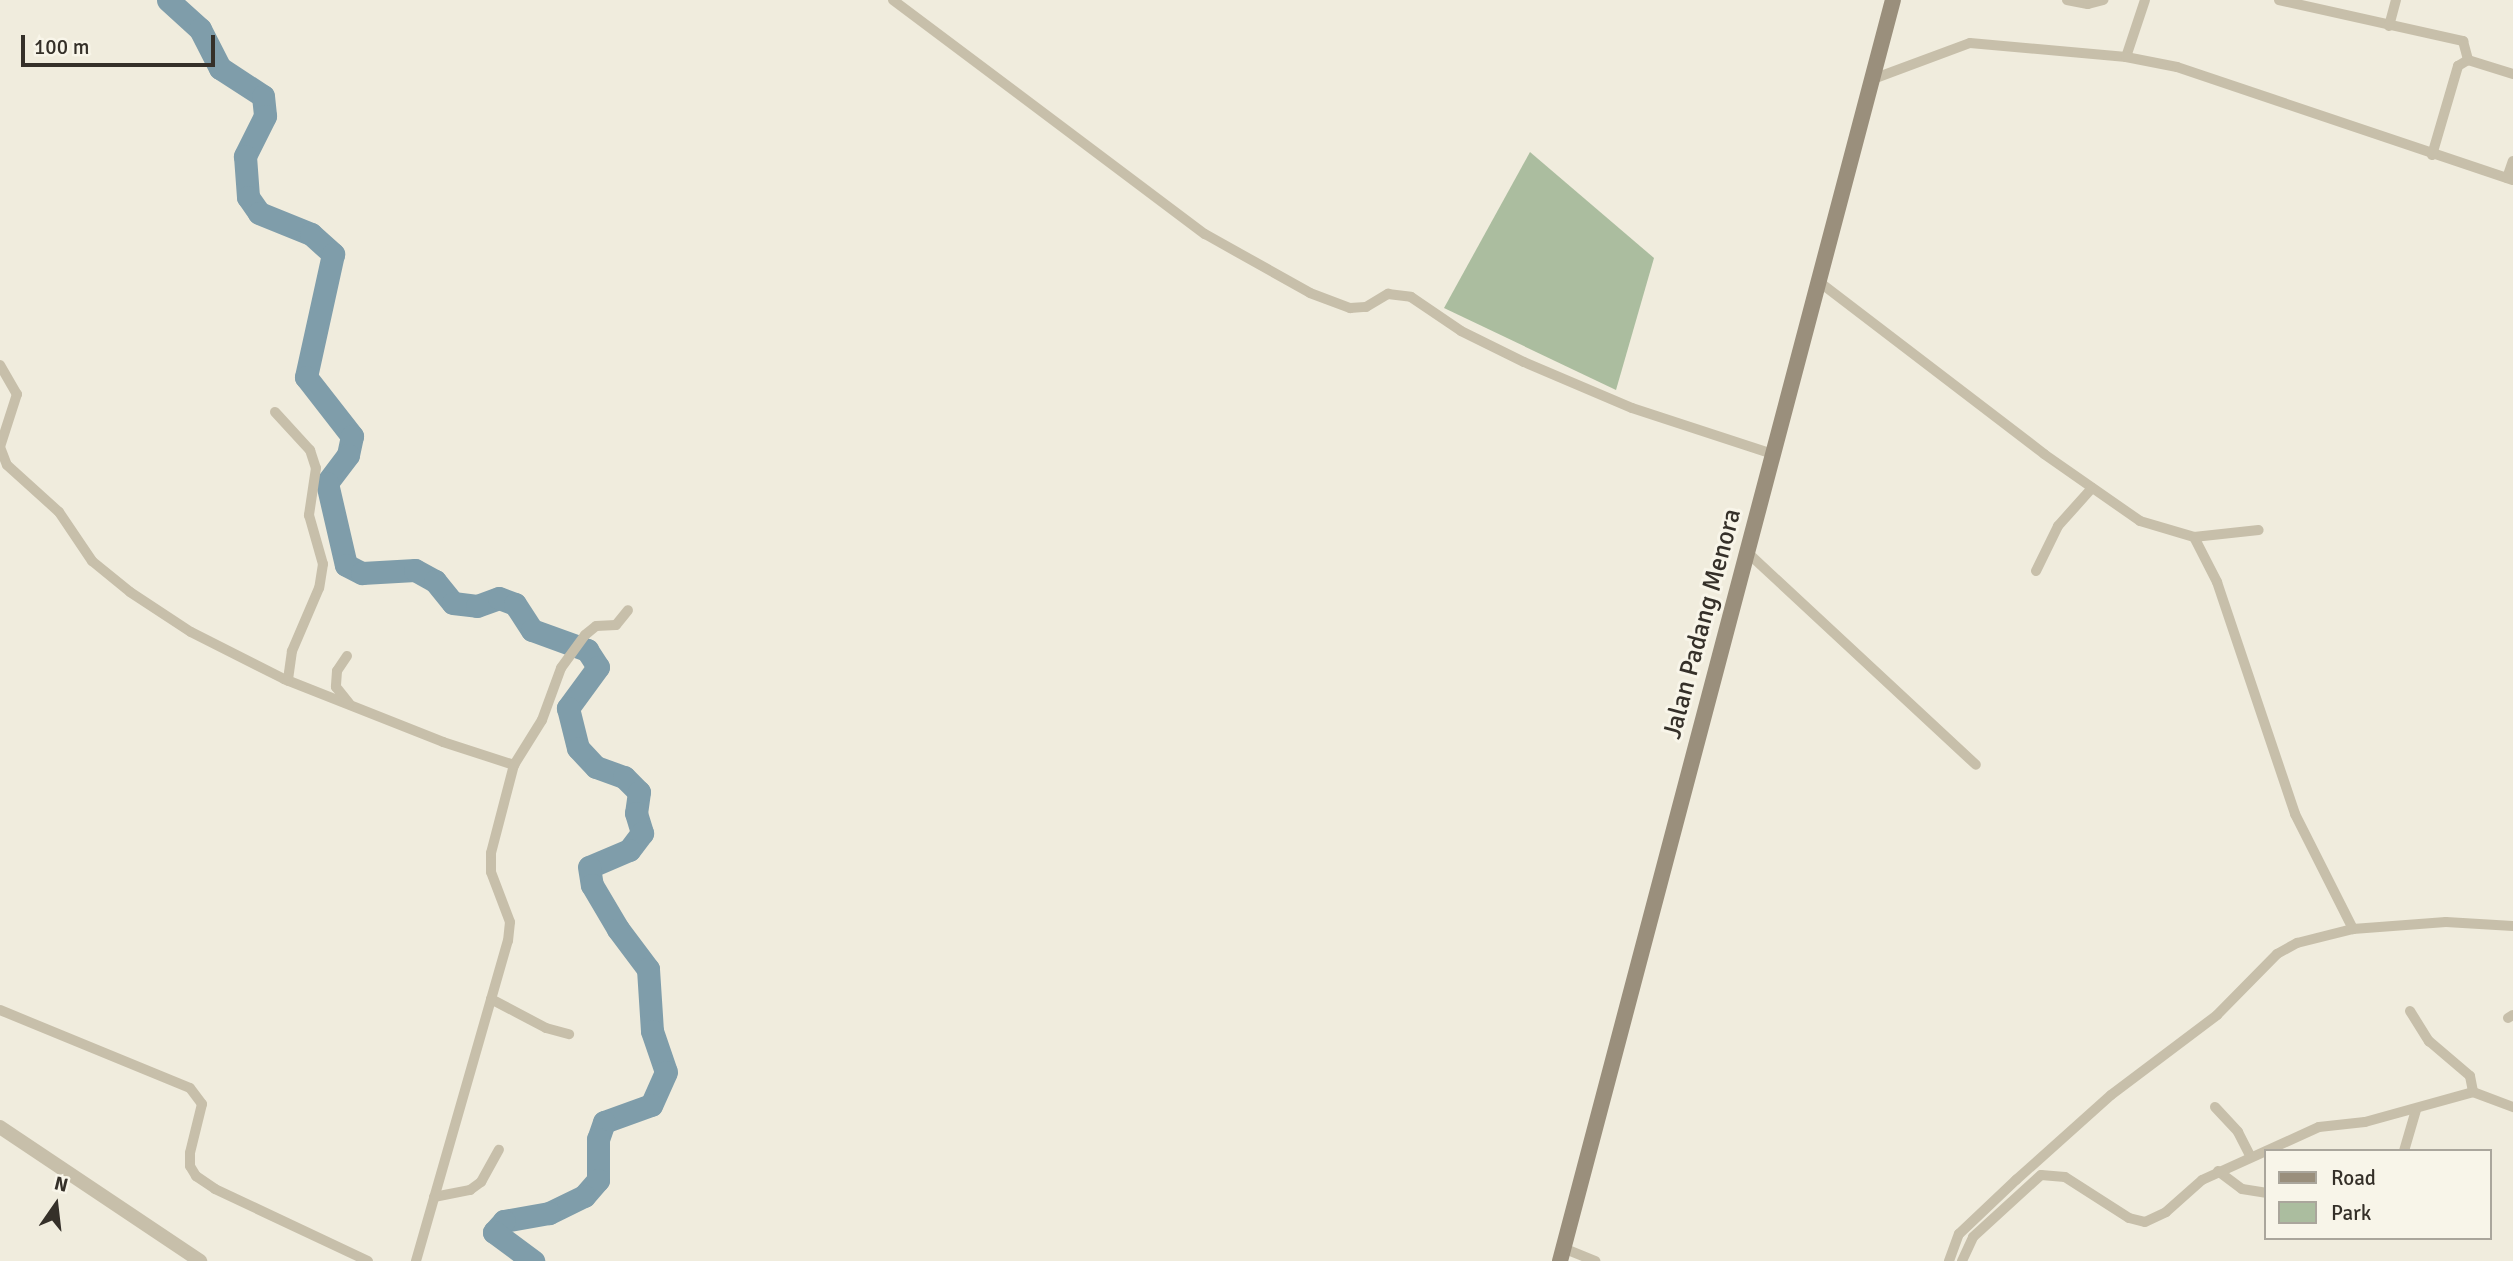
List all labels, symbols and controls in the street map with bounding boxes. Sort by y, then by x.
scale bar [24,21,219,65]
text: 100 m [34,34,89,60]
street label: Jalan Padang Menora [1657,505,1749,743]
legend [2264,1149,2492,1240]
text: Road [2331,1165,2376,1191]
north arrow [21,1170,91,1240]
text: N [52,1171,70,1198]
text: Park [2331,1200,2371,1226]

